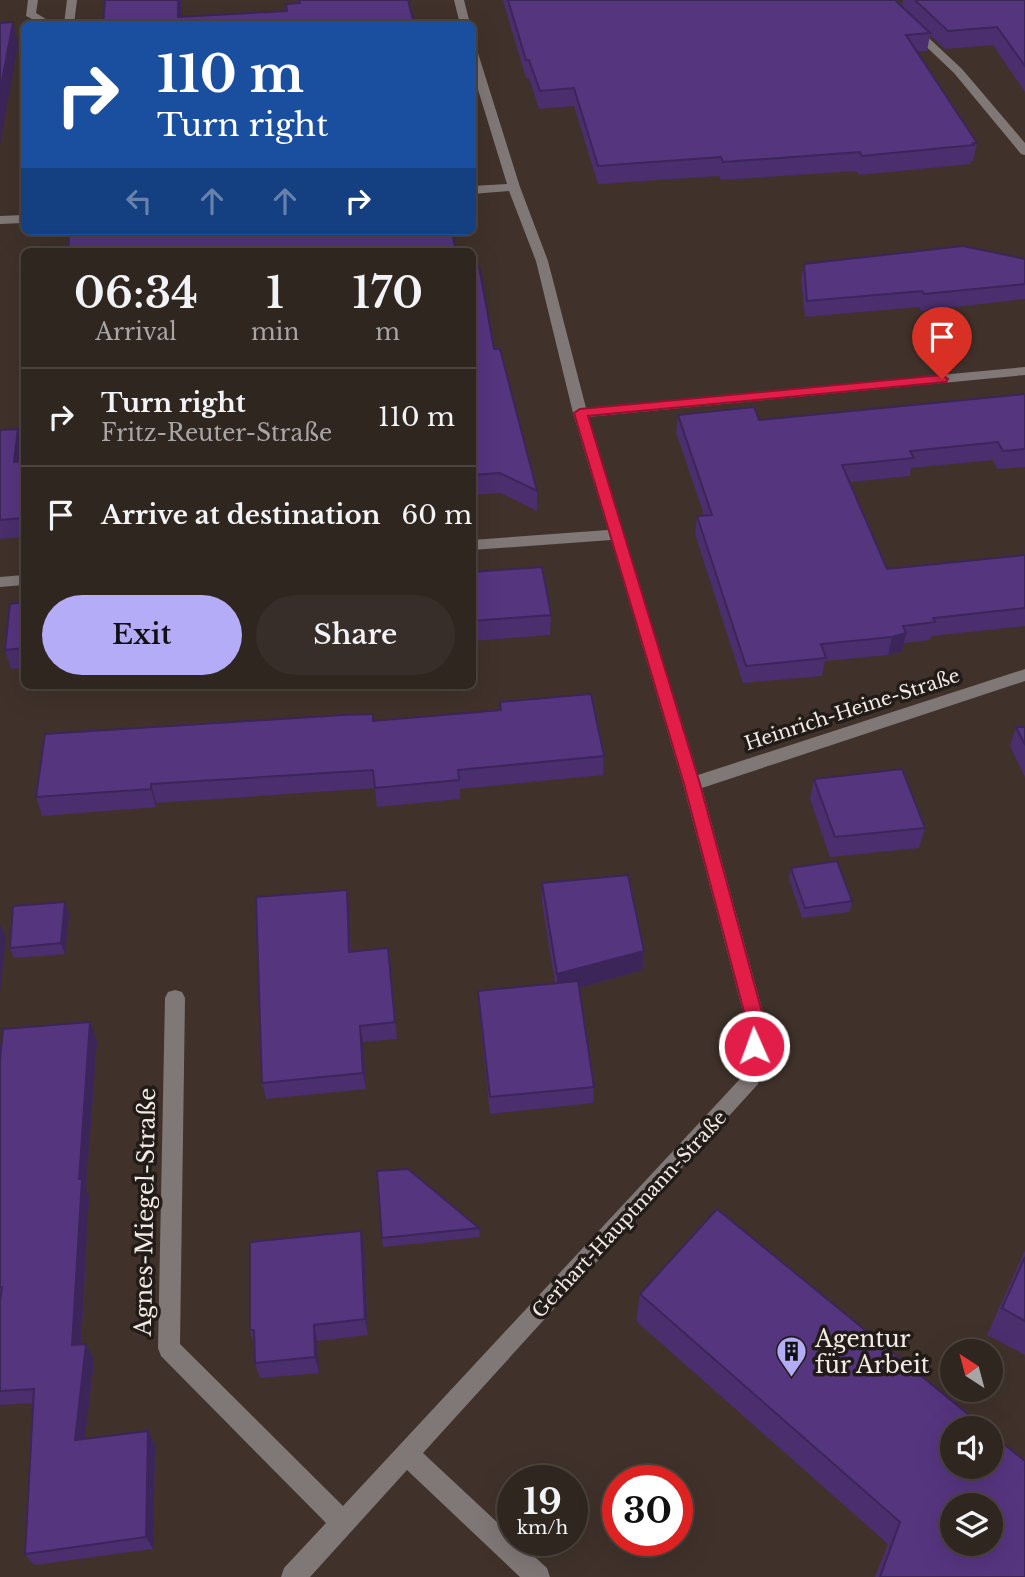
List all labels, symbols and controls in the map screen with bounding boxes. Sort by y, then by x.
text: 110 m [157,44,304,105]
icon: right [42,49,133,140]
text: Turn right [157,105,328,145]
icon: left [120,182,158,220]
icon: ahead [193,182,231,220]
icon: ahead [266,182,304,220]
icon: right [339,182,377,220]
text: 06:34 [74,267,198,319]
text: 1 [266,267,284,319]
text: 170 [352,267,423,319]
pin [912,307,972,379]
text: Arrival [95,318,177,346]
text: min [251,318,299,346]
text: m [375,318,400,346]
icon: arrive [923,318,961,356]
text: Turn right [101,387,246,419]
icon: right [42,398,80,436]
text: 110 m [378,401,455,433]
text: Fritz-Reuter-Straße [101,419,332,447]
icon: arrive [42,496,80,534]
text: Arrive at destination [101,499,381,531]
text: 60 m [402,499,472,531]
button: Exit [42,595,242,675]
button: Share [256,595,455,675]
street label: Heinrich-Heine-Straße [742,664,963,755]
position arrow [717,1009,791,1083]
street label: Agnes-Miegel-Straße [129,1088,161,1337]
street label: Gerhart-Hauptmann-Straße [527,1106,731,1323]
place label: Agentur für Arbeit [814,1325,930,1379]
building icon: Agentur für Arbeit [775,1335,809,1379]
north arrow [940,1339,1003,1402]
map controls [940,1339,1003,1556]
button: sound [940,1416,1003,1479]
speed limit sign: 30 [602,1465,693,1556]
text: 19 [523,1480,562,1523]
button: layers [940,1493,1003,1556]
text: km/h [517,1517,568,1539]

